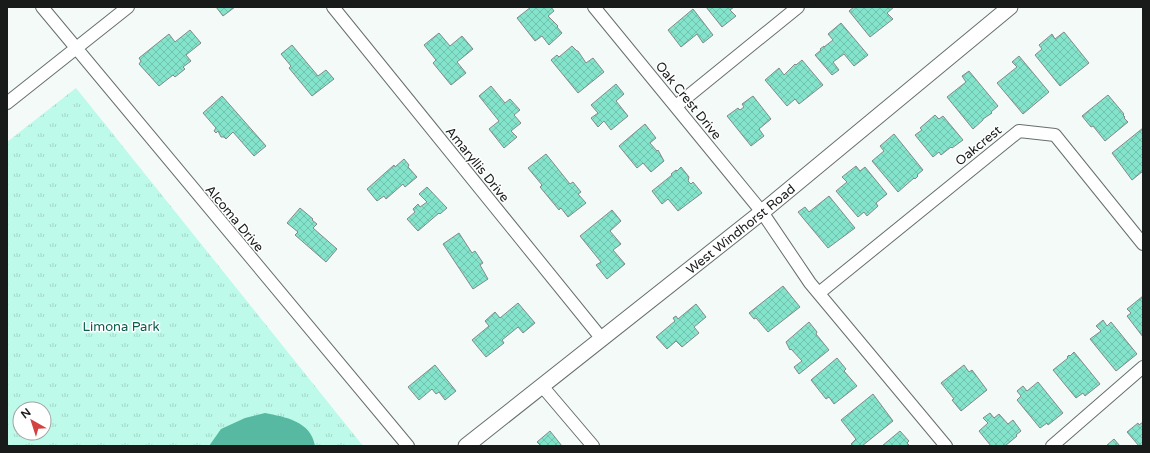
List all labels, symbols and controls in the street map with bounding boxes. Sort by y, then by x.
street label: Oak Crest Drive [652,58,725,143]
street label: Oakcrest [952,122,1005,169]
street label: Amaryllis Drive [442,124,512,205]
street label: West Windhorst Road [683,181,799,278]
street label: Alcoma Drive [202,182,267,255]
park label: Limona Park [83,319,159,335]
north arrow [12,401,52,441]
text: N [18,406,34,421]

